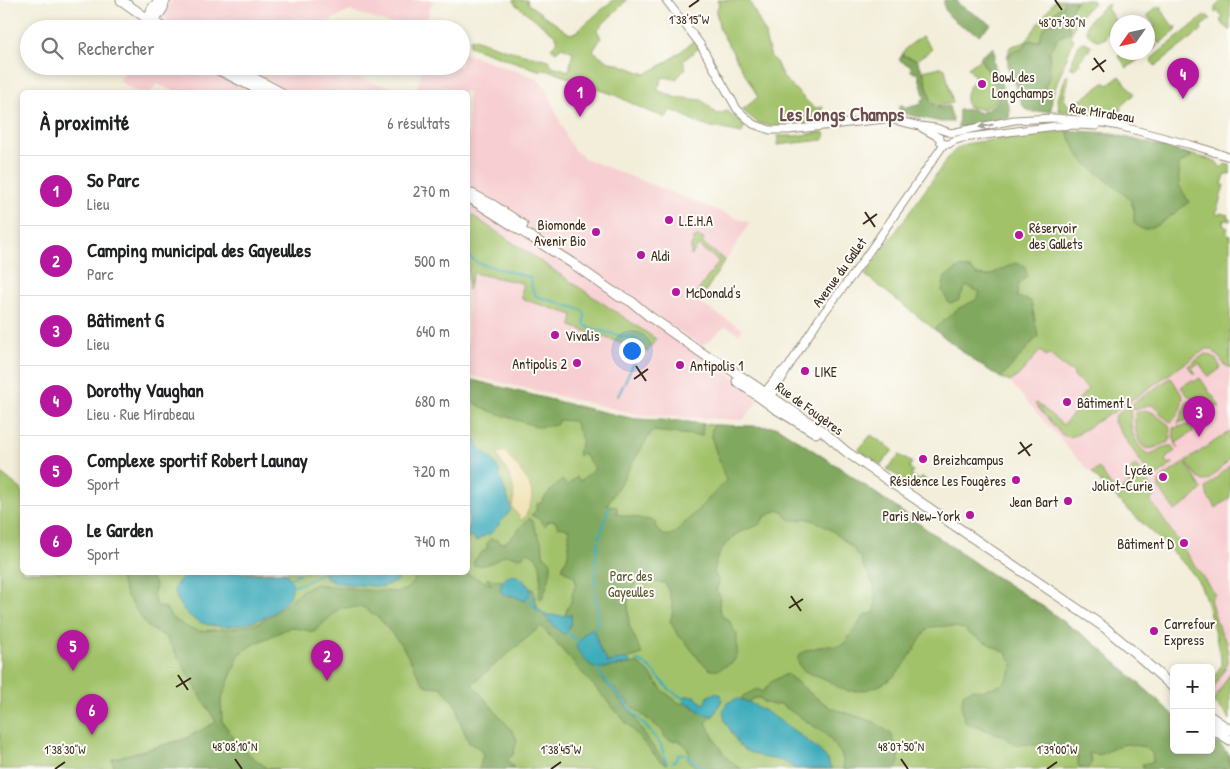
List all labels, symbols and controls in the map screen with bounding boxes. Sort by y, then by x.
text: 1°38'15"W [669,11,710,28]
text: 48°07'30"N [1039,14,1085,31]
north arrow [1110,15,1155,60]
search box [20,20,470,75]
icon: search [38,34,66,62]
text: Rechercher [78,35,155,61]
pin: 4 [1167,58,1199,99]
place label: Bowl des Longchamps [992,67,1053,103]
pin: 1 [564,76,596,117]
marker: Bowl des Longchamps [976,78,988,90]
street label: Rue Mirabeau [1068,97,1136,127]
district label: Les Longs Champs [780,101,905,128]
text: À proximité [40,108,129,137]
text: 6 résultats [387,112,450,134]
one-way arrow [978,122,994,130]
text: So Parc [87,167,139,193]
text: 1 [53,180,59,202]
text: 270 m [413,180,450,202]
text: Lieu [87,193,109,215]
place label: L.E.H.A [679,211,713,230]
marker: L.E.H.A [663,214,675,226]
place label: Biomonde Avenir Bio [534,215,586,250]
place label: Réservoir des Gallets [1029,218,1083,253]
marker: Biomonde Avenir Bio [590,226,602,238]
marker: Réservoir des Gallets [1013,229,1025,241]
street label: Avenue du Gallet [807,233,871,311]
text: Camping municipal des Gayeulles [87,237,311,263]
place label: Aldi [651,246,670,265]
marker: Aldi [635,249,647,261]
text: 2 [52,250,60,272]
text: 500 m [414,250,450,272]
text: Parc [87,263,113,285]
place label: McDonald's [686,283,741,302]
marker: McDonald's [670,286,682,298]
text: Bâtiment G [87,307,164,333]
text: 3 [52,320,60,342]
text: 640 m [416,320,450,342]
place label: Vivalis [565,326,599,345]
marker: Vivalis [549,329,561,341]
text: Lieu [87,333,109,355]
your location [619,338,645,364]
place label: Antipolis 2 [512,354,567,374]
place label: Antipolis 1 [690,356,743,376]
marker: Antipolis 2 [571,357,583,369]
marker: Antipolis 1 [674,359,686,371]
place label: LIKE [815,362,837,381]
marker: LIKE [799,365,811,377]
text: Dorothy Vaughan [87,377,204,403]
street label: Rue de Fougères [772,377,848,440]
text: 4 [53,390,59,412]
text: 680 m [415,390,450,412]
place label: Bâtiment L [1077,393,1132,412]
marker: Bâtiment L [1061,396,1073,408]
pin: 3 [1183,396,1215,437]
text: Lieu · Rue Mirabeau [87,403,195,425]
text: Complexe sportif Robert Launay [87,447,308,473]
place label: Breizhcampus [933,450,1004,470]
marker: Breizhcampus [917,453,929,465]
text: 5 [53,460,59,482]
text: 720 m [413,460,450,482]
place label: Lycée Joliot-Curie [1092,460,1153,495]
place label: Résidence Les Fougères [890,471,1006,491]
marker: Lycée Joliot-Curie [1157,471,1169,483]
text: Sport [87,473,119,495]
marker: Résidence Les Fougères [1010,474,1022,486]
place label: Jean Bart [1009,492,1058,511]
marker: Jean Bart [1062,495,1074,507]
place label: Paris New-York [882,506,960,525]
marker: Paris New-York [964,509,976,521]
text: Le Garden [87,517,153,543]
text: 6 [53,530,59,552]
text: 740 m [414,530,450,552]
place label: Bâtiment D [1117,534,1174,553]
marker: Bâtiment D [1178,537,1190,549]
text: Sport [87,543,119,565]
park label: Parc des Gayeulles [608,566,654,602]
place label: Carrefour Express [1164,614,1216,650]
marker: Carrefour Express [1148,625,1160,637]
pin: 5 [57,630,89,671]
pin: 2 [311,640,343,681]
map controls [1170,664,1215,754]
button: + [1170,664,1215,709]
pin: 6 [76,694,108,735]
button: − [1170,709,1215,754]
text: 48°08'10"N [213,738,257,755]
text: 48°07'50"N [878,738,924,755]
text: 1°38'30"W [44,741,86,758]
text: 1°38'45"W [541,741,582,758]
text: 1°39'00"W [1037,741,1078,758]

